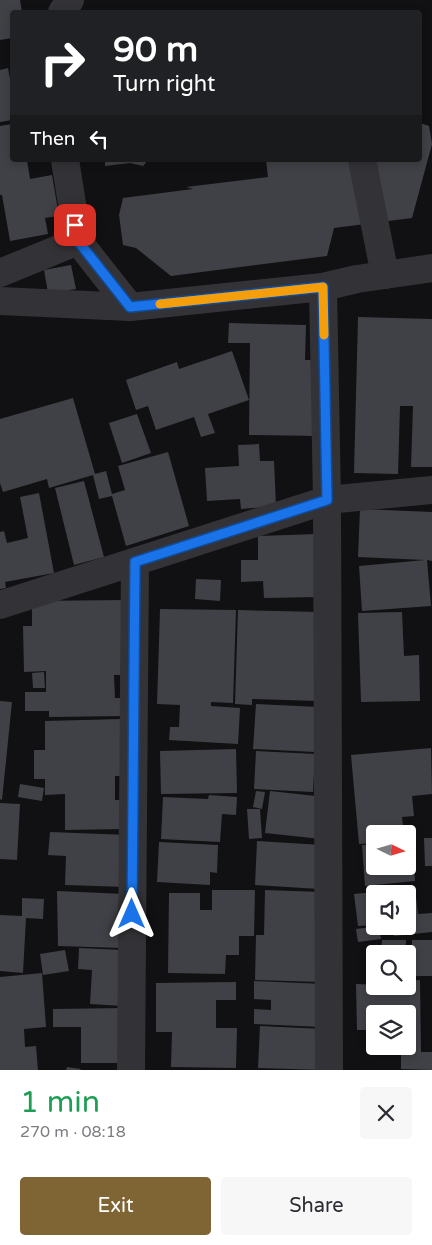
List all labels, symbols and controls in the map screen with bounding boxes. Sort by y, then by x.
text: 90 m [113,29,198,71]
icon: right [30,30,95,95]
text: Turn right [113,71,215,97]
icon: left [85,125,113,153]
text: Then [30,128,75,150]
pin [54,204,96,246]
icon: arrive [61,211,89,239]
north arrow [366,825,416,875]
map controls [366,825,416,1055]
button: sound [366,885,416,935]
position arrow [105,887,157,939]
button: search [366,945,416,995]
button: layers [366,1005,416,1055]
text: 1 min [20,1084,100,1121]
button: close [360,1087,412,1139]
text: 270 m · 08:18 [20,1122,126,1142]
button: Exit [20,1177,211,1235]
button: Share [221,1177,412,1235]

